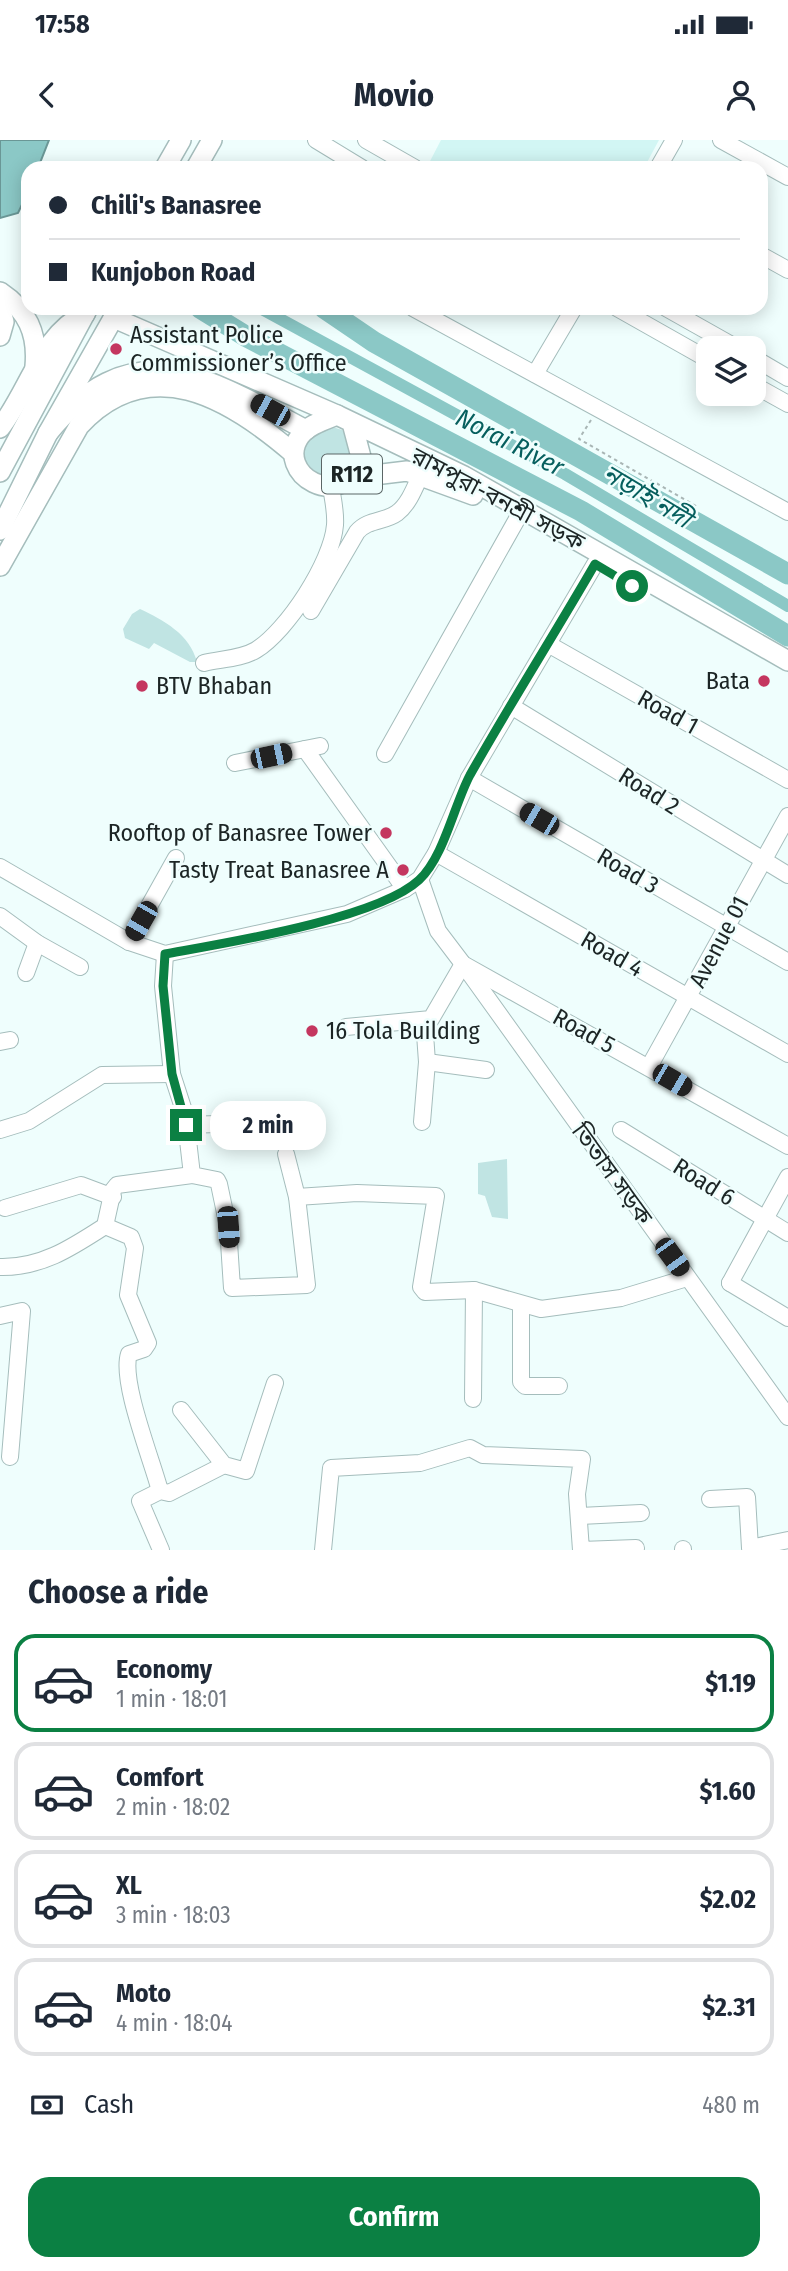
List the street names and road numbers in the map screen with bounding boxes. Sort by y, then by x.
street label: রামপুরা-বনশ্রী সড়ক [406,441,590,557]
road number: R112 [322,454,382,494]
street label: Road 1 [633,684,703,740]
street label: Road 2 [614,762,684,820]
street label: Road 3 [592,842,664,900]
street label: Avenue 01 [683,892,755,992]
street label: Road 4 [576,925,648,983]
street label: Road 5 [548,1003,620,1059]
street label: তিতাস সড়ক [565,1117,659,1231]
street label: Road 6 [668,1152,740,1212]

